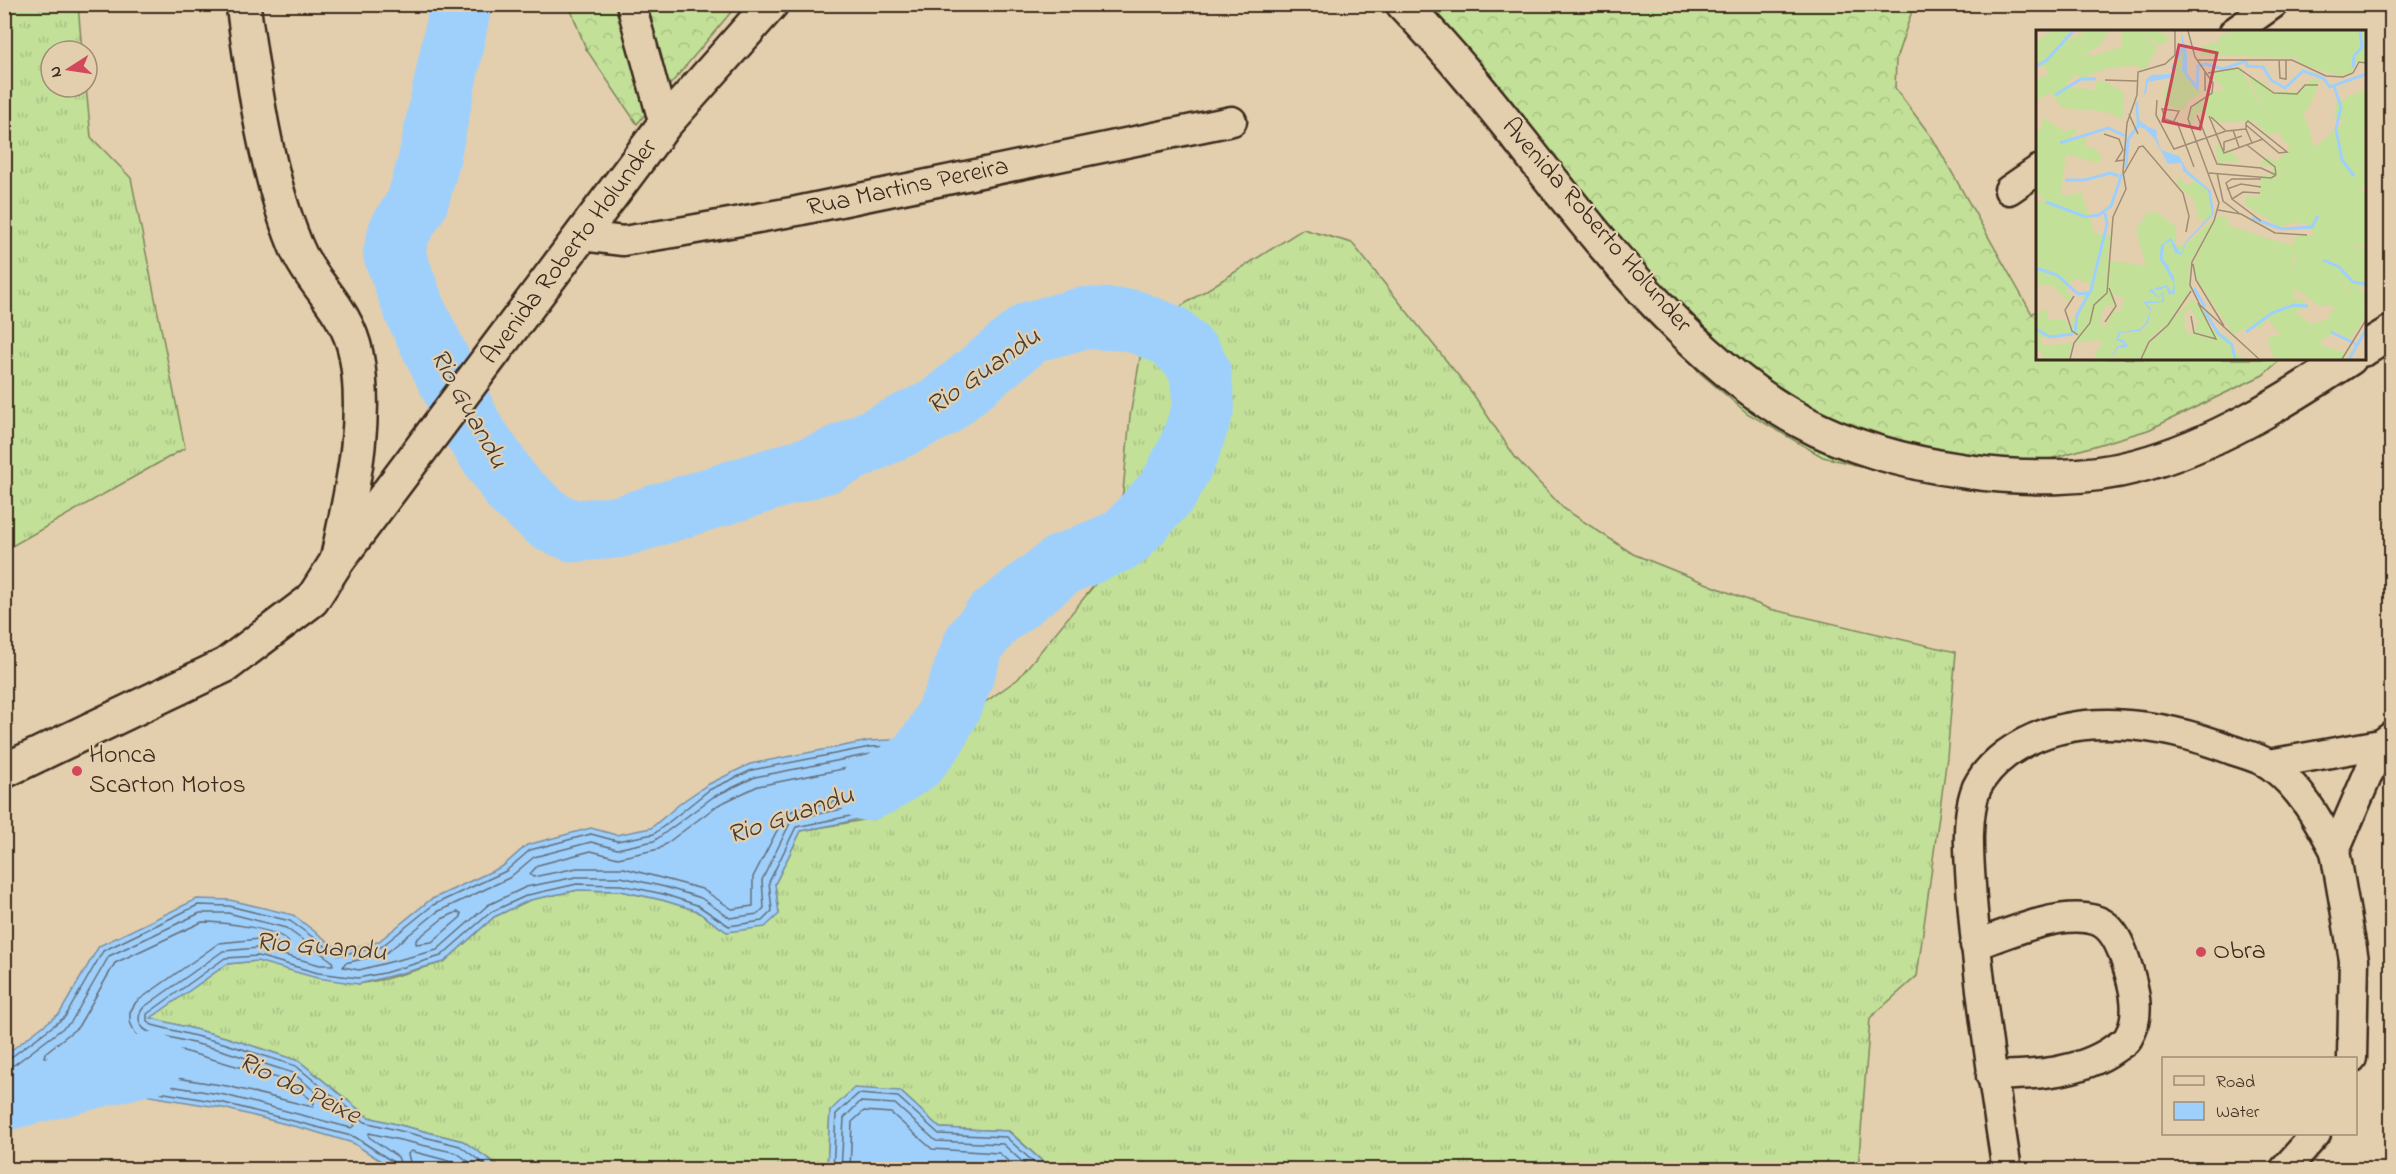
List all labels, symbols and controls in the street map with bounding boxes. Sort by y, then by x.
inset map [2036,30,2366,360]
north arrow [39,39,99,99]
text: N [43,64,69,79]
street label: Avenida Roberto Holunder [1492,110,1701,343]
street label: Avenida Roberto Holunder [472,130,668,373]
street label: Rua Martins Pereira [804,148,1012,228]
water label: Rio Guandu [919,318,1049,426]
water label: Rio Guandu [419,342,517,476]
place label: Honca Scarton Motos [89,737,246,805]
marker: Honca Scarton Motos [70,764,84,778]
water label: Rio Guandu [723,776,859,856]
water label: Rio Guandu [254,923,388,973]
place label: Obra [2213,933,2266,971]
marker: Obra [2194,945,2208,959]
water label: Rio do Peixe [231,1043,368,1136]
legend [2162,1057,2357,1135]
text: Road [2216,1070,2255,1096]
text: Water [2216,1100,2260,1126]

